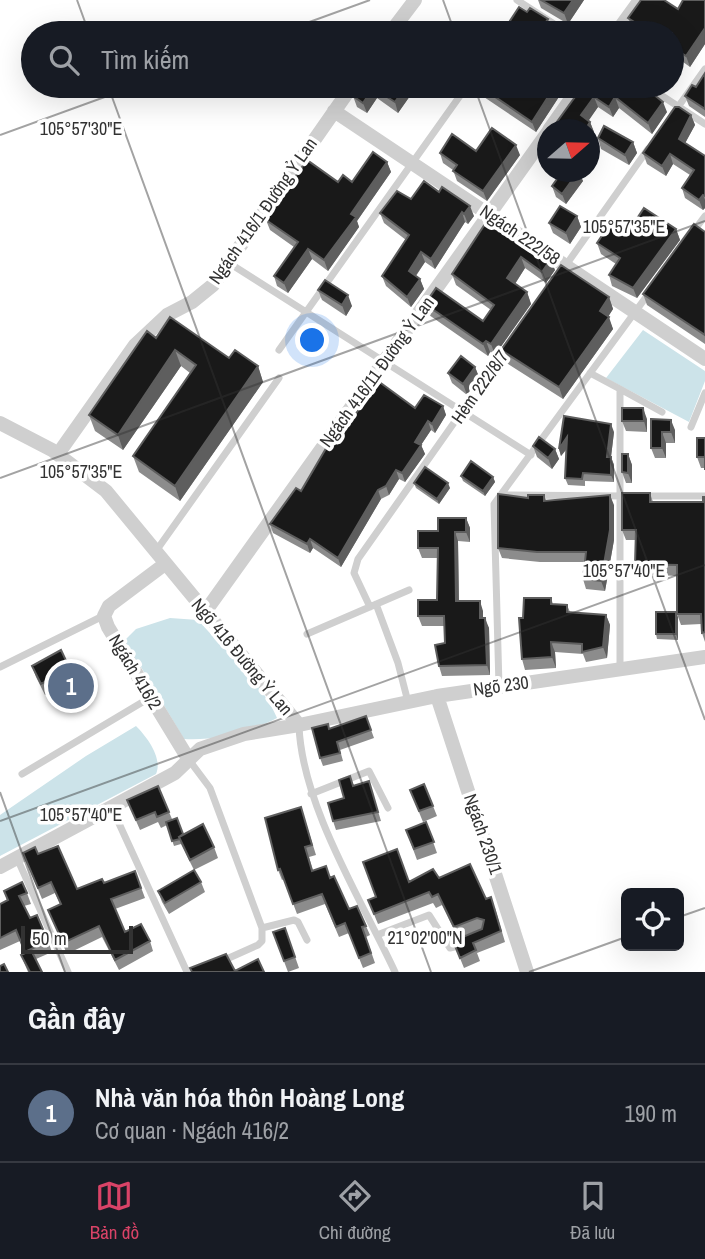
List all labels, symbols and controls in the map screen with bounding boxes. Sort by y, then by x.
search box [21,21,684,98]
icon: search [45,41,83,79]
text: Tìm kiếm [101,42,189,77]
text: 105°57'30"E [40,116,122,141]
north arrow [537,119,600,182]
street label: Ngách 416/1 Đường Ỷ Lan [203,132,323,289]
street label: Ngách 222/58 [475,199,565,271]
text: 105°57'35"E [583,214,665,239]
street label: Ngách 416/11 Đường Ỷ Lan [313,291,440,452]
your location [295,323,329,357]
street label: Hẻm 222/8/7 [445,345,514,428]
text: 105°57'35"E [40,459,122,484]
text: 105°57'40"E [583,558,665,583]
street label: Ngõ 416 Đường Ỷ Lan [186,593,299,720]
street label: Ngách 416/2 [103,629,168,714]
pin: 1 [48,660,94,712]
street label: Ngõ 230 [472,669,530,702]
street label: Ngách 230/1 [458,790,509,878]
text: 105°57'40"E [40,802,122,827]
map controls [621,888,684,951]
button: locate [621,888,684,951]
scale bar [21,923,133,955]
text: 50 m [32,925,67,951]
text: 21°02'00"N [387,925,463,950]
text: Gần đây [28,998,125,1038]
text: Nhà văn hóa thôn Hoàng Long [95,1080,404,1115]
text: 1 [46,1098,56,1129]
text: 190 m [625,1098,677,1129]
text: Cơ quan · Ngách 416/2 [95,1115,289,1146]
tab: Bản đồ [90,1177,139,1245]
tab: Chỉ đường [319,1177,391,1245]
tab: Đã lưu [570,1177,615,1245]

